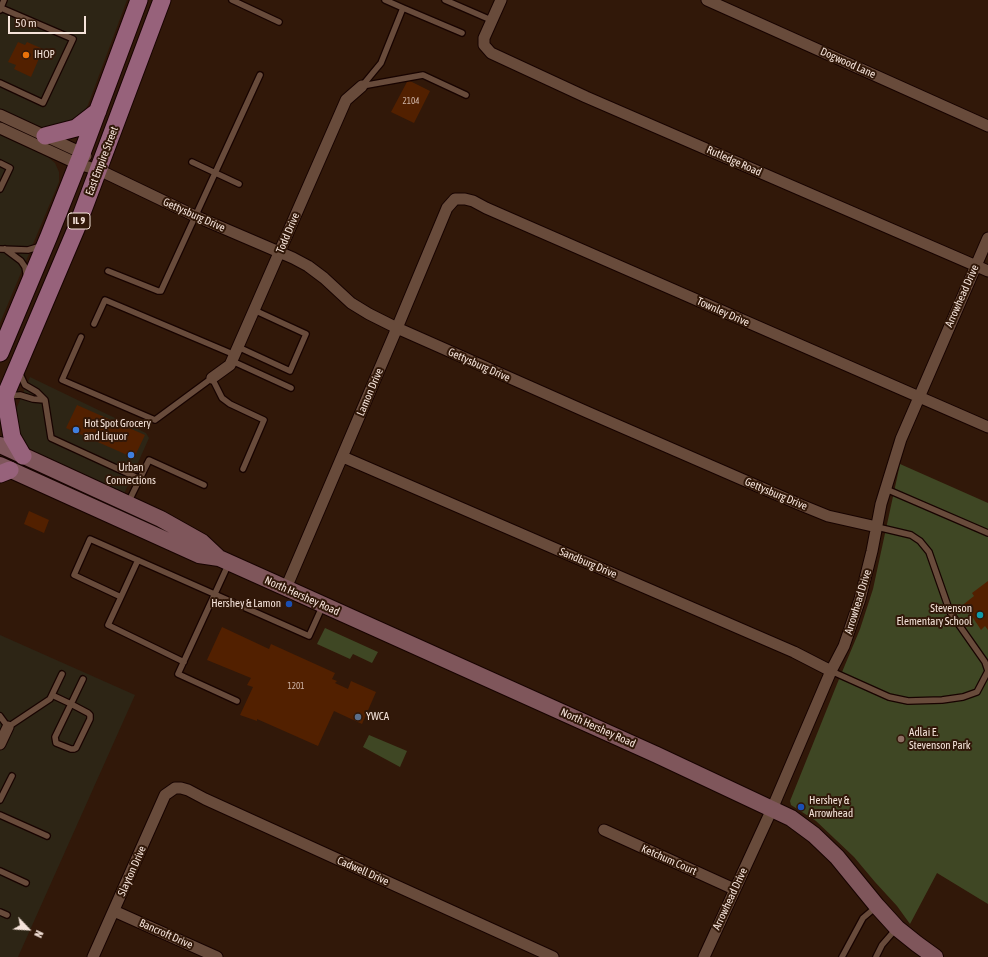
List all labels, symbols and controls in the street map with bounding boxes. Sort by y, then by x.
scale bar [10,8,88,34]
text: 50 m [15,16,37,30]
street label: Dogwood Lane [818,45,878,81]
place label: IHOP [34,48,55,62]
marker: IHOP [21,50,31,60]
house number: 2104 [403,96,419,106]
street label: East Empire Street [83,125,121,197]
street label: Rutledge Road [704,143,764,179]
street label: Gettysburg Drive [161,195,227,235]
street label: Todd Drive [274,211,302,255]
road number: IL 9 [68,213,90,229]
street label: Arrowhead Drive [942,263,982,329]
street label: Townley Drive [695,295,751,329]
street label: Gettysburg Drive [446,345,512,385]
street label: Lamon Drive [354,366,386,418]
place label: Hot Spot Grocery and Liquor [84,417,151,443]
marker: Hot Spot Grocery and Liquor [71,425,81,435]
marker: Urban Connections [126,450,136,460]
place label: Urban Connections [106,461,156,487]
street label: Gettysburg Drive [743,475,809,513]
street label: Sandburg Drive [557,545,619,581]
street label: Arrowhead Drive [842,568,874,636]
street label: North Hershey Road [263,574,341,618]
place label: Hershey & Lamon [211,597,281,611]
marker: Hershey & Lamon [284,599,294,609]
place label: Stevenson Elementary School [896,602,972,628]
marker: Stevenson Elementary School [975,610,985,620]
house number: 1201 [288,681,304,691]
street label: North Hershey Road [559,706,637,750]
place label: YWCA [366,710,389,724]
marker: YWCA [353,712,363,722]
place label: Adlai E. Stevenson Park [909,726,971,752]
marker: Adlai E. Stevenson Park [896,734,906,744]
place label: Hershey & Arrowhead [809,794,853,820]
marker: Hershey & Arrowhead [796,802,806,812]
street label: Ketchum Court [639,842,699,878]
street label: Slayton Drive [115,844,149,898]
street label: Cadwell Drive [335,854,391,888]
street label: Arrowhead Drive [710,866,750,932]
north arrow [8,909,48,949]
street label: Bancroft Drive [137,916,195,952]
text: N [32,929,46,940]

